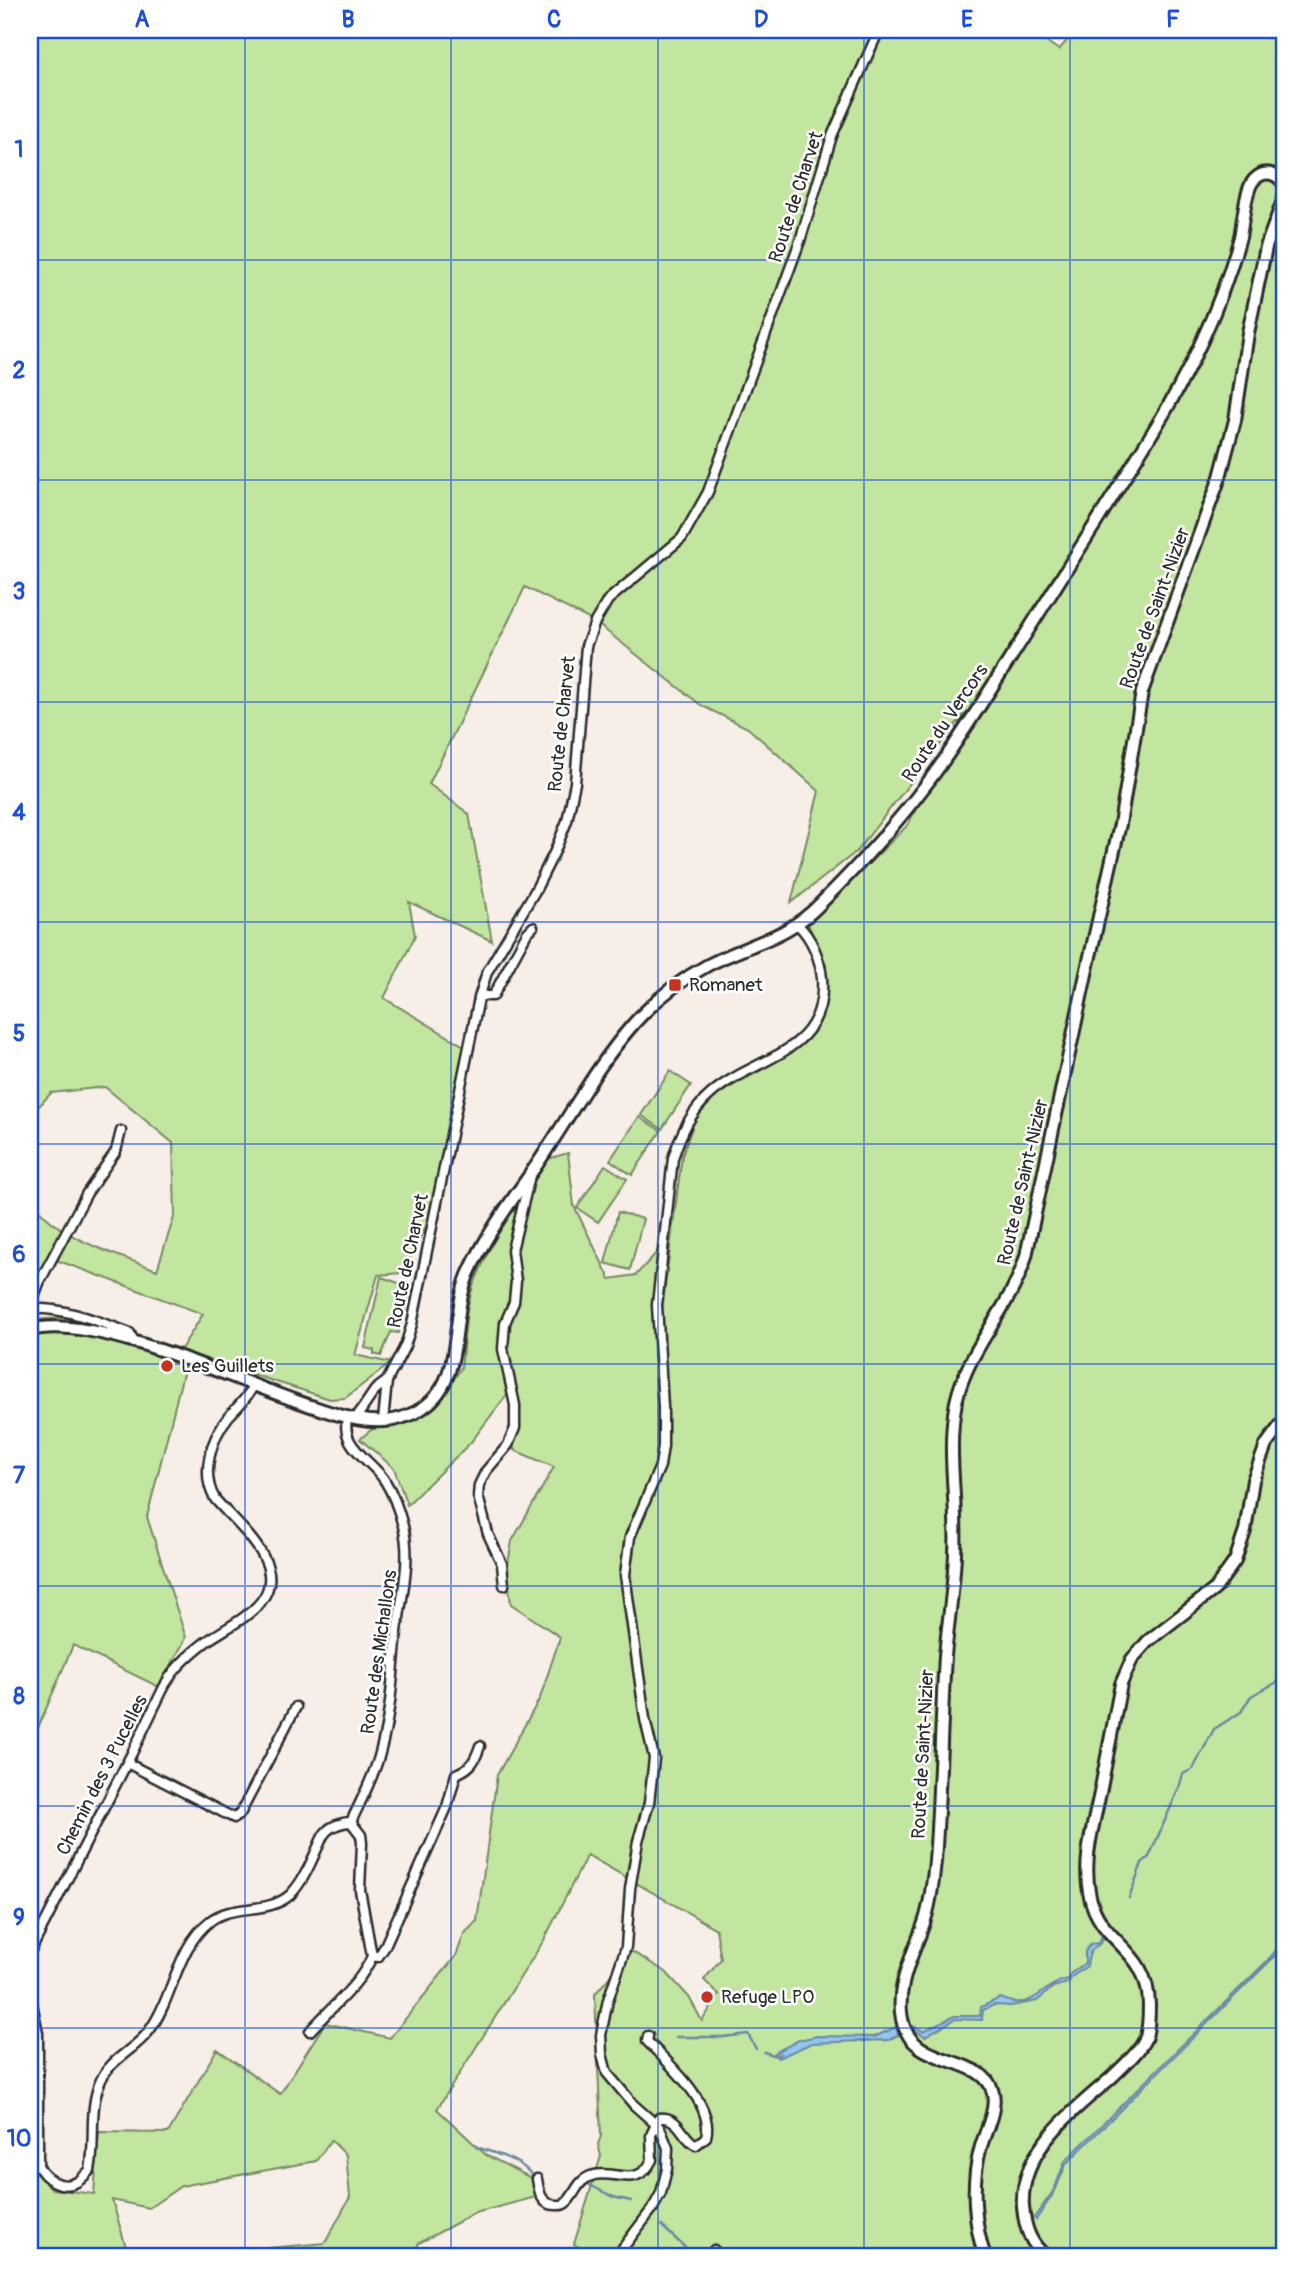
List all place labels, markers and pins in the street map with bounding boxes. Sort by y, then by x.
place label: Romanet [689,973,763,997]
marker: Romanet [667,977,683,993]
place label: Les Guillets [181,1354,274,1378]
marker: Les Guillets [159,1358,175,1374]
place label: Refuge LPO [721,1985,814,2009]
marker: Refuge LPO [699,1989,715,2005]

